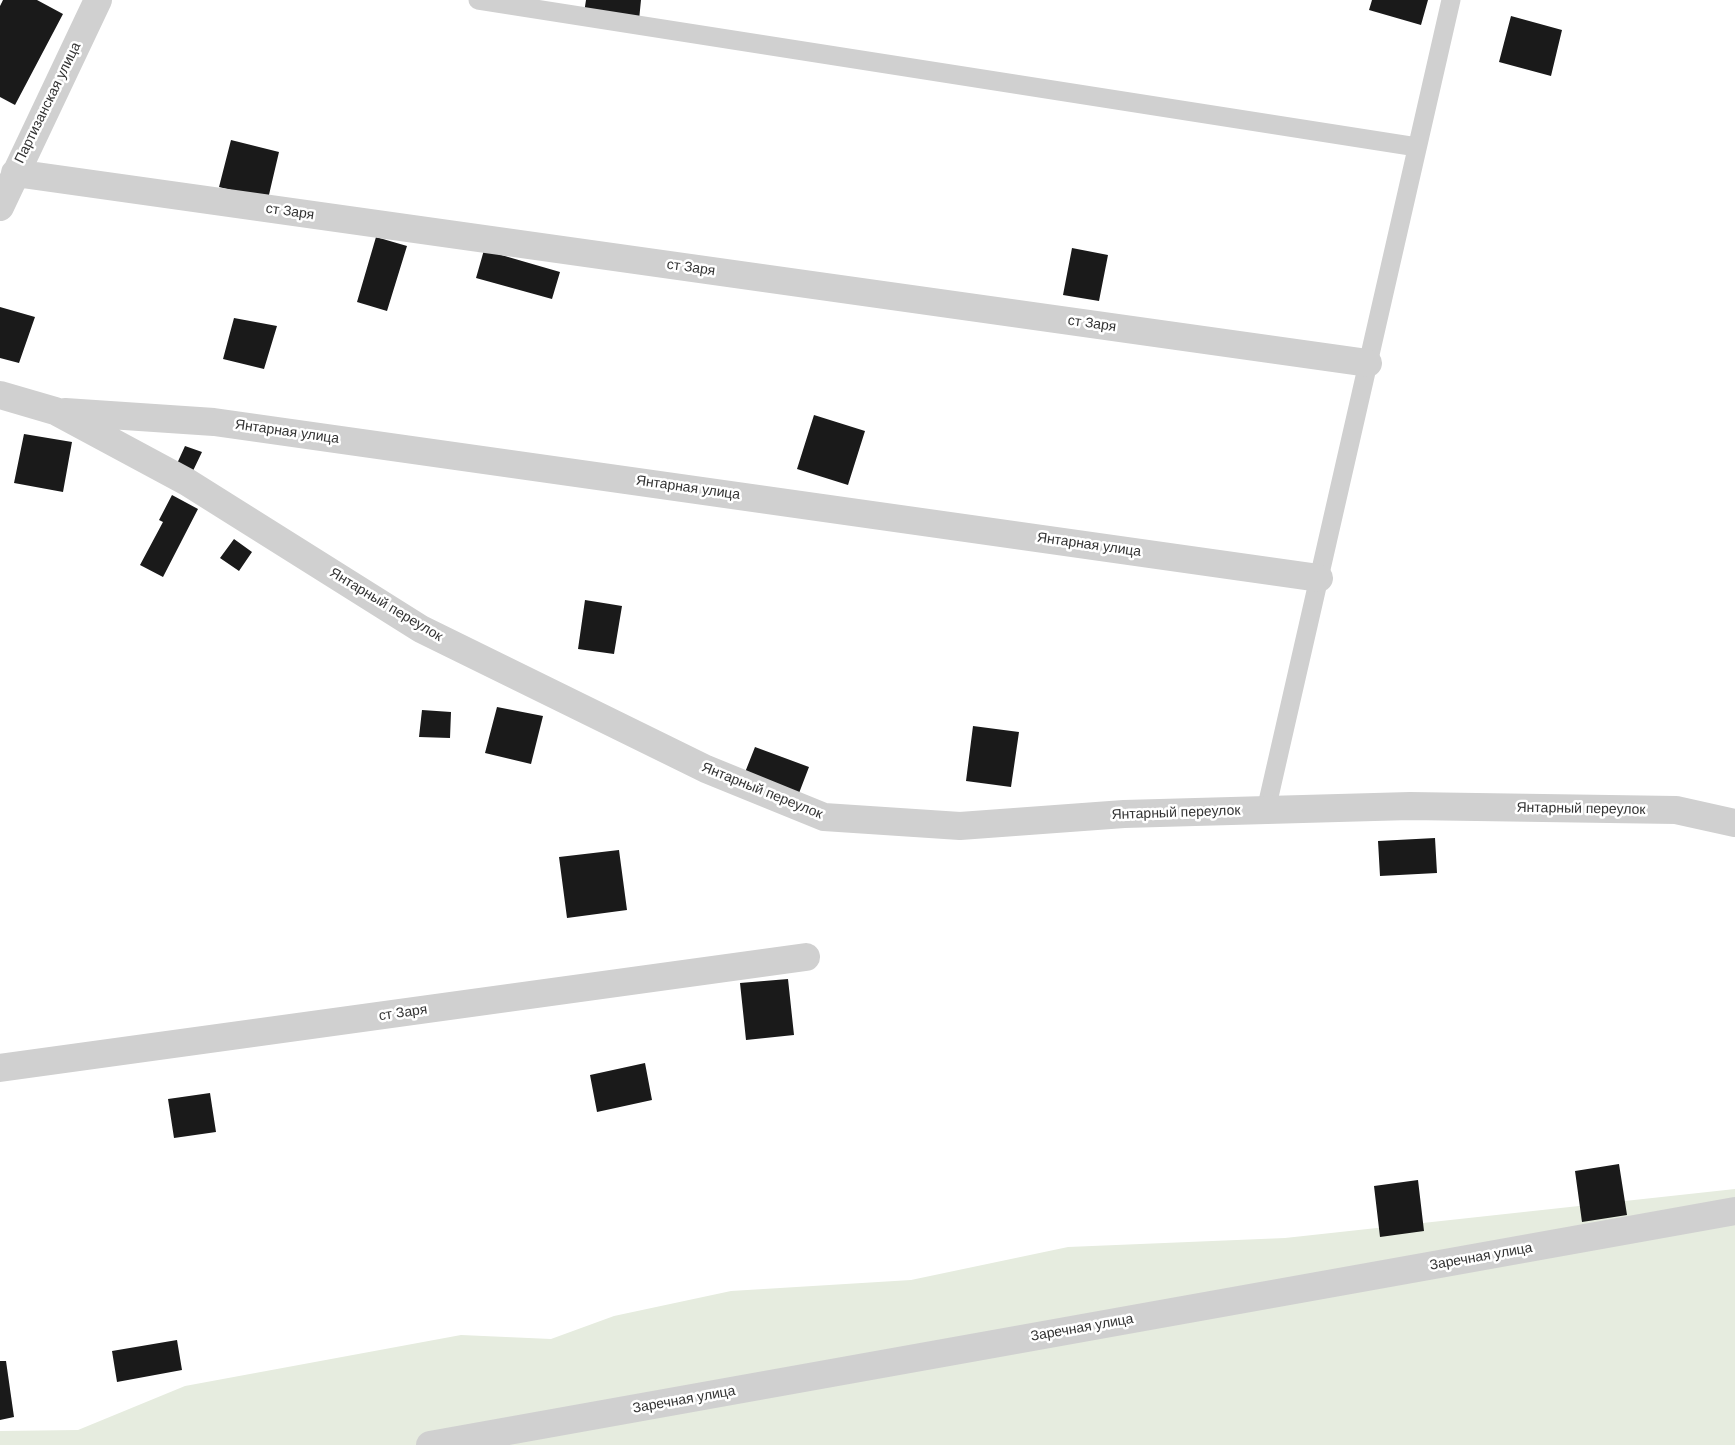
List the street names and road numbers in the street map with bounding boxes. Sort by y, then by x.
street label: Партизанская улица [11,40,85,166]
street label: ст Заря [265,200,315,224]
street label: ст Заря [666,256,716,280]
street label: ст Заря [1067,312,1117,336]
street label: Янтарная улица [234,416,340,448]
street label: Янтарная улица [635,472,741,504]
street label: Янтарная улица [1036,529,1142,561]
street label: Янтарный переулок [326,565,446,645]
street label: Янтарный переулок [699,759,825,823]
street label: Янтарный переулок [1516,799,1646,819]
street label: Янтарный переулок [1111,802,1241,824]
street label: ст Заря [378,1001,428,1025]
street label: Заречная улица [1428,1240,1534,1274]
street label: Заречная улица [1029,1311,1135,1345]
street label: Заречная улица [631,1383,737,1417]

